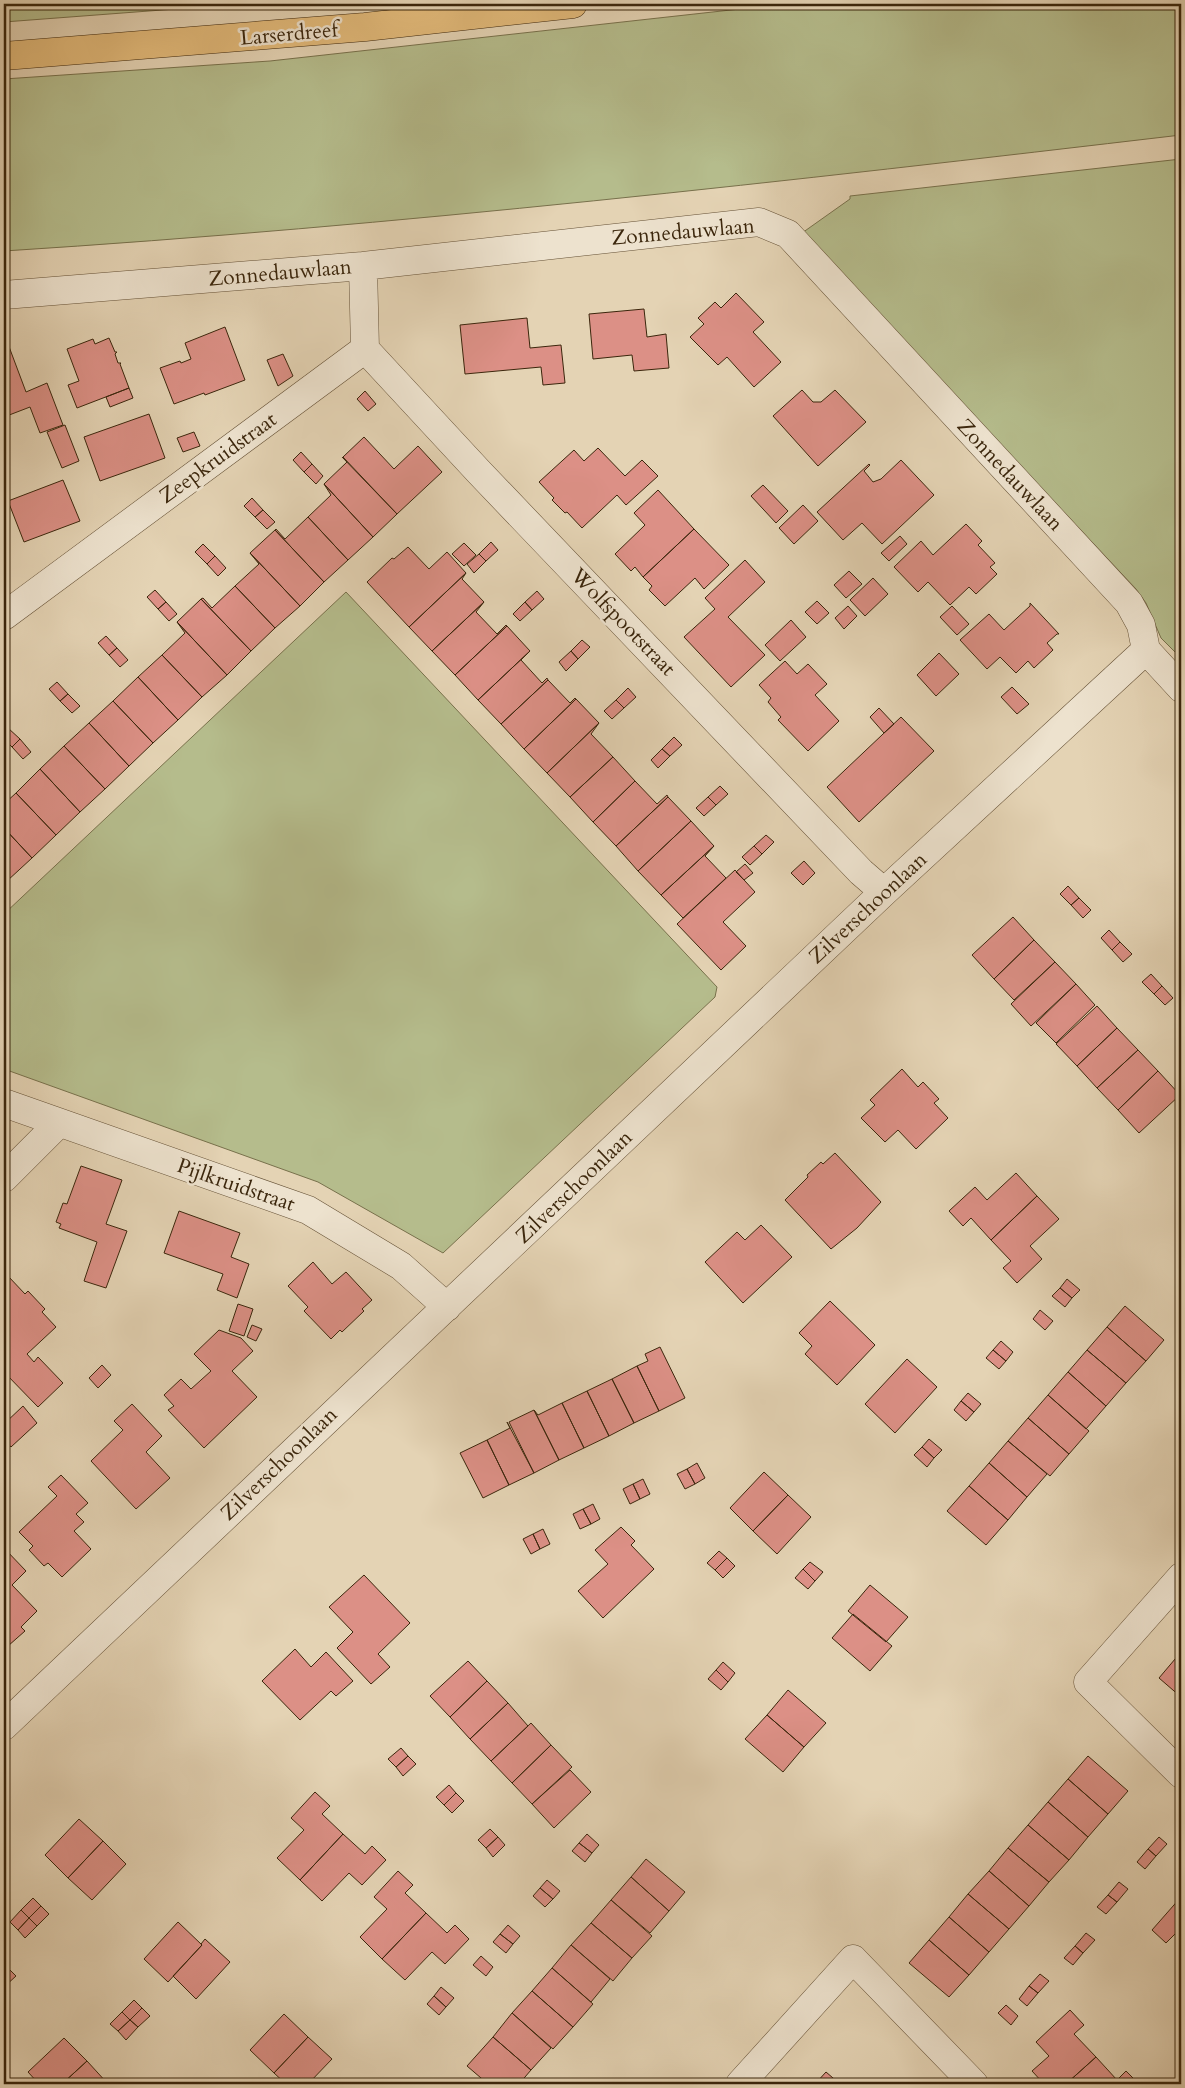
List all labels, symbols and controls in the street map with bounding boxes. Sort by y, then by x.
street label: Larserdreef [239,15,343,53]
street label: Zonnedauwlaan [610,211,756,253]
street label: Zonnedauwlaan [207,252,353,294]
street label: Zeepkruidstraat [153,405,283,511]
street label: Zonnedauwlaan [950,413,1070,538]
street label: Wolfspootstraat [563,561,682,683]
street label: Zilverschoonlaan [802,845,934,971]
street label: Zilverschoonlaan [509,1124,639,1250]
street label: Pijlkruidstraat [173,1151,299,1219]
street label: Zilverschoonlaan [214,1401,344,1527]

